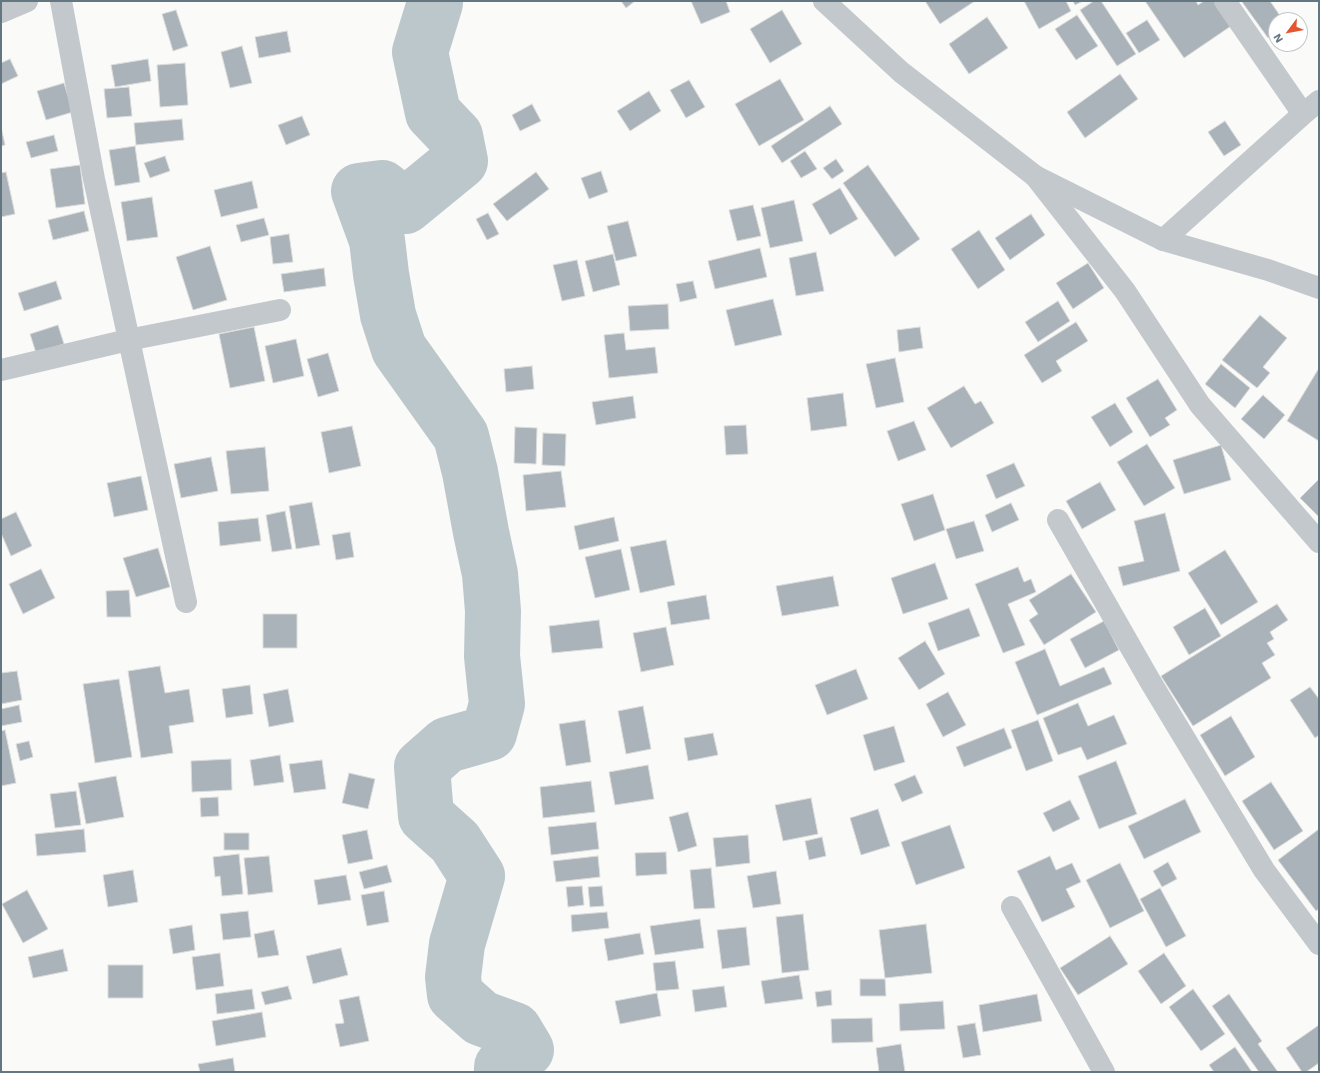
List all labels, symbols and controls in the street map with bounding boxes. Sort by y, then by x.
north arrow [1268,12,1308,52]
text: N [1271,31,1286,45]

